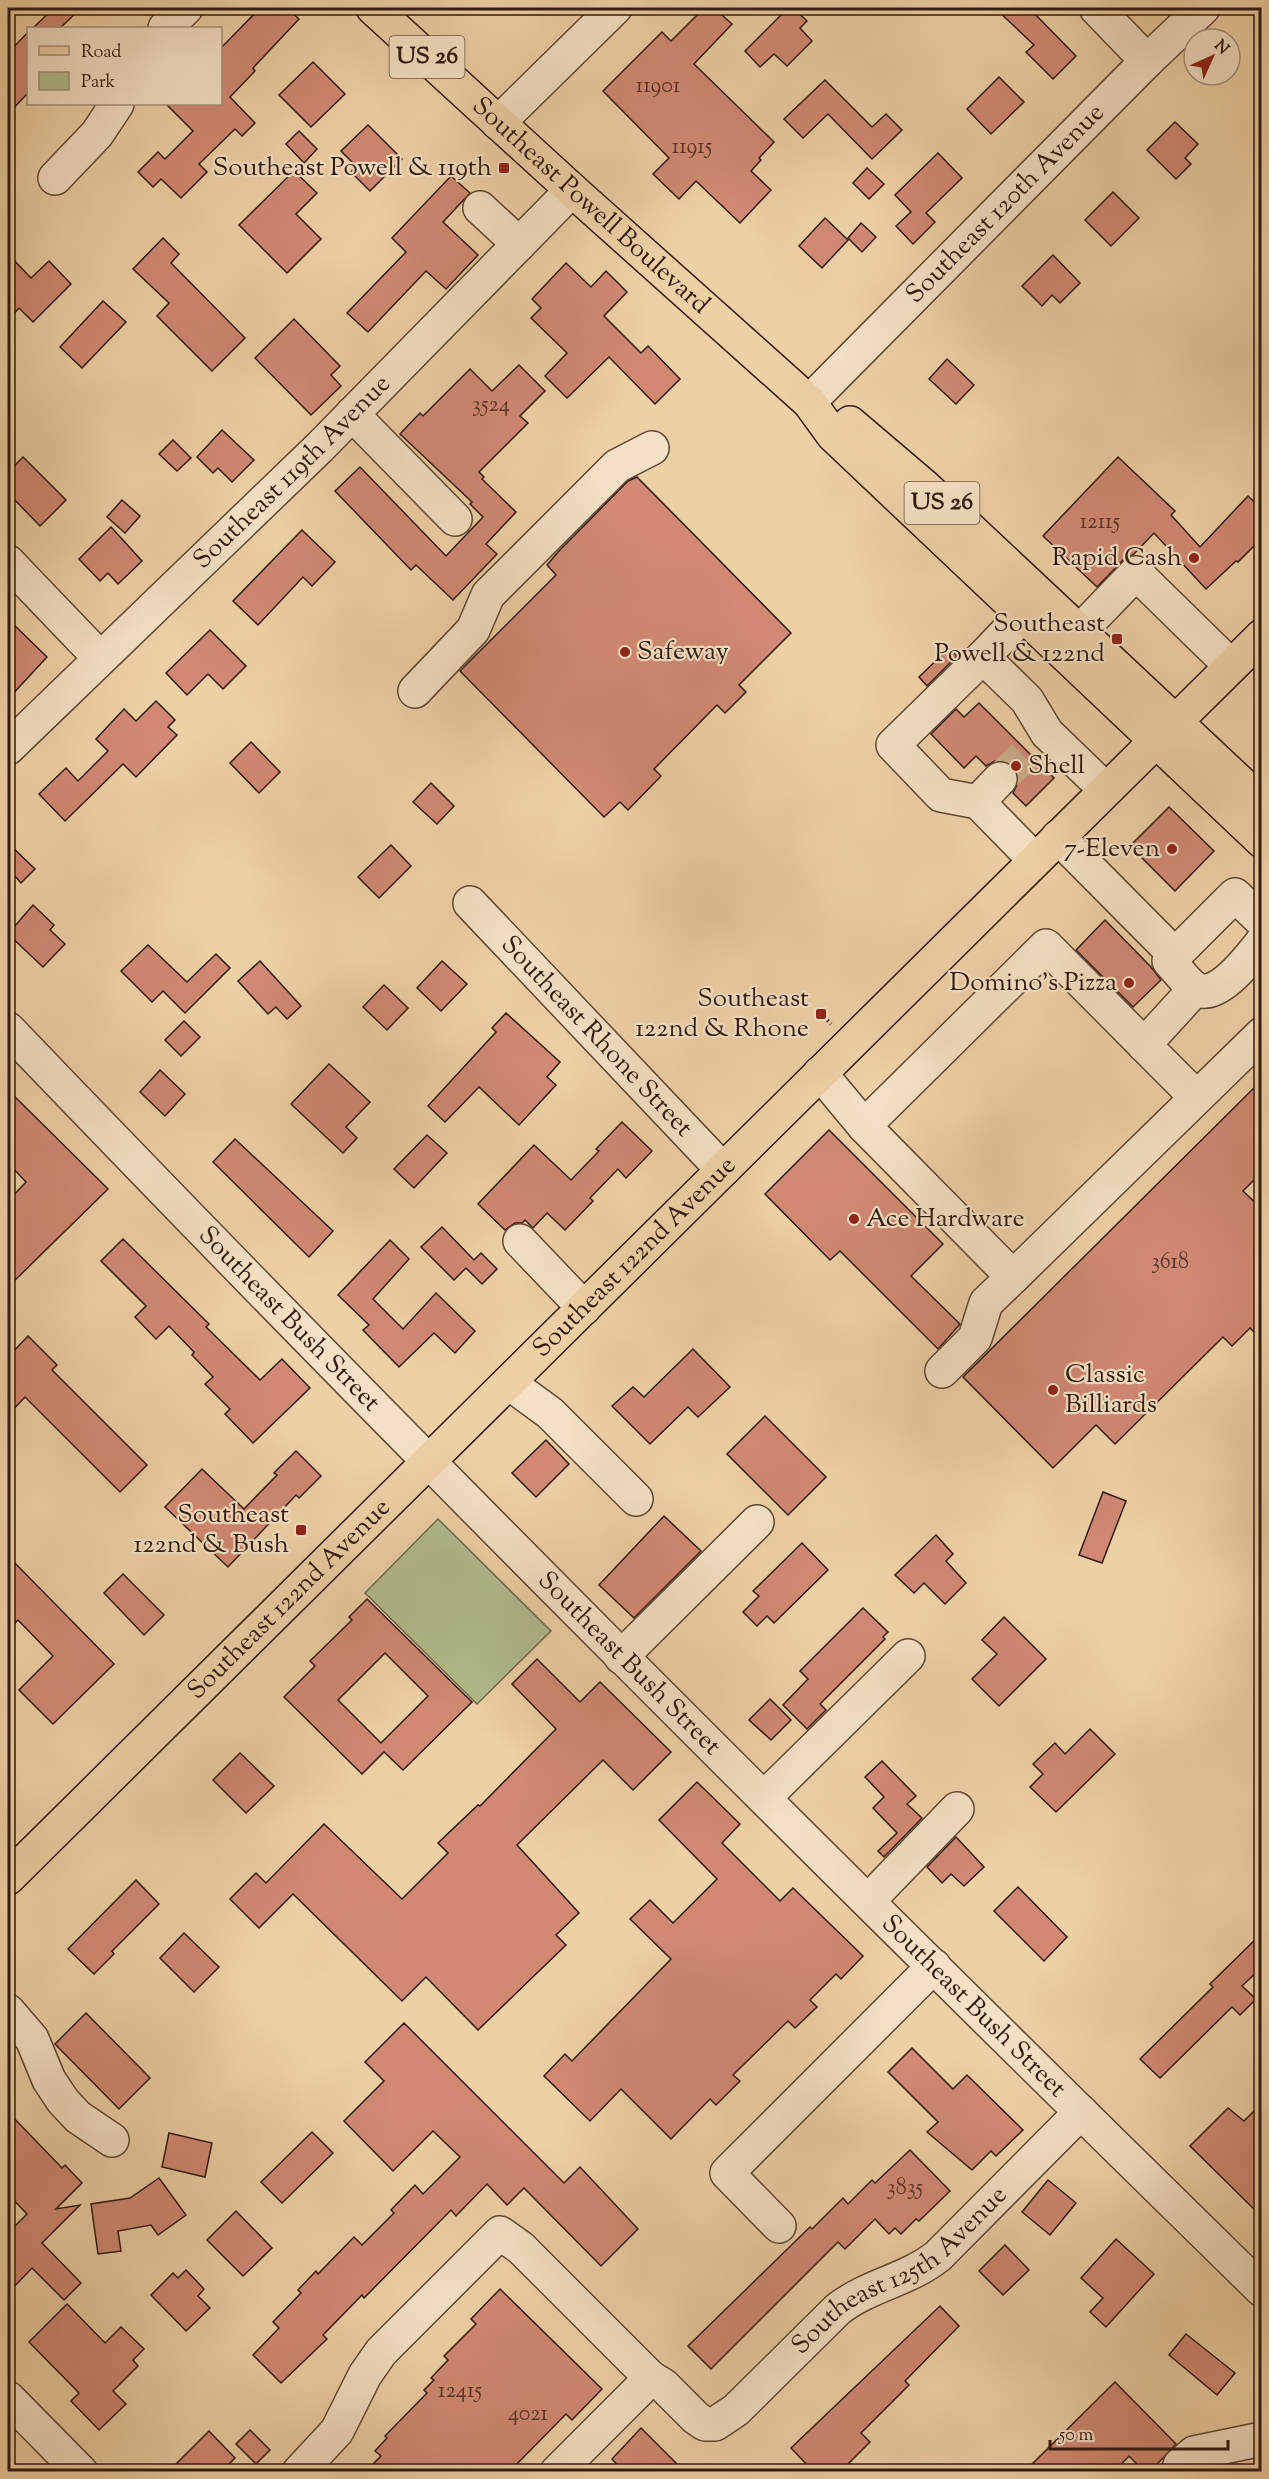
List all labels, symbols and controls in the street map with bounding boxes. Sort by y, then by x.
legend [27,27,222,105]
north arrow [1182,27,1242,87]
road number: US 26 [390,36,464,78]
text: N [1208,36,1234,61]
text: Road [81,40,121,66]
text: Park [81,70,116,96]
house number: 11901 [636,71,681,103]
street label: Southeast Powell Boulevard [463,88,718,323]
street label: Southeast 120th Avenue [898,95,1113,312]
house number: 11915 [672,132,713,164]
place label: Southeast Powell & 119th [213,150,492,187]
marker: Southeast Powell & 119th [497,161,511,175]
street label: Southeast 119th Avenue [185,367,399,578]
house number: 3524 [472,390,510,422]
road number: US 26 [904,482,980,524]
house number: 12115 [1080,507,1121,539]
place label: Rapid Cash [1052,540,1182,577]
marker: Rapid Cash [1187,551,1201,565]
place label: Southeast Powell & 122nd [934,606,1105,673]
marker: Southeast Powell & 122nd [1110,632,1124,646]
place label: Safeway [637,634,729,671]
marker: Safeway [618,645,632,659]
place label: Shell [1028,748,1085,785]
marker: Shell [1009,759,1023,773]
place label: 7-Eleven [1064,831,1160,868]
marker: 7-Eleven [1165,842,1179,856]
street label: Southeast Rhone Street [492,928,701,1146]
place label: Domino's Pizza [950,965,1117,1002]
marker: Domino's Pizza [1122,976,1136,990]
place label: Southeast 122nd & Rhone [635,981,809,1048]
marker: Southeast 122nd & Rhone [814,1007,828,1021]
street label: Southeast 122nd Avenue [525,1148,745,1367]
place label: Ace Hardware [866,1201,1025,1238]
marker: Ace Hardware [847,1212,861,1226]
street label: Southeast Bush Street [189,1218,389,1421]
house number: 3618 [1151,1247,1189,1279]
place label: Classic Billiards [1065,1357,1157,1424]
marker: Classic Billiards [1046,1383,1060,1397]
street label: Southeast 122nd Avenue [179,1490,399,1709]
place label: Southeast 122nd & Bush [133,1497,289,1564]
marker: Southeast 122nd & Bush [294,1523,308,1537]
street label: Southeast Bush Street [529,1563,729,1764]
street label: Southeast Bush Street [873,1906,1075,2106]
house number: 3835 [887,2173,924,2205]
street label: Southeast 125th Avenue [783,2178,1016,2363]
house number: 12415 [438,2376,482,2408]
house number: 4021 [508,2399,549,2431]
scale bar [1050,2413,1228,2451]
text: 50 m [1058,2423,1094,2449]

